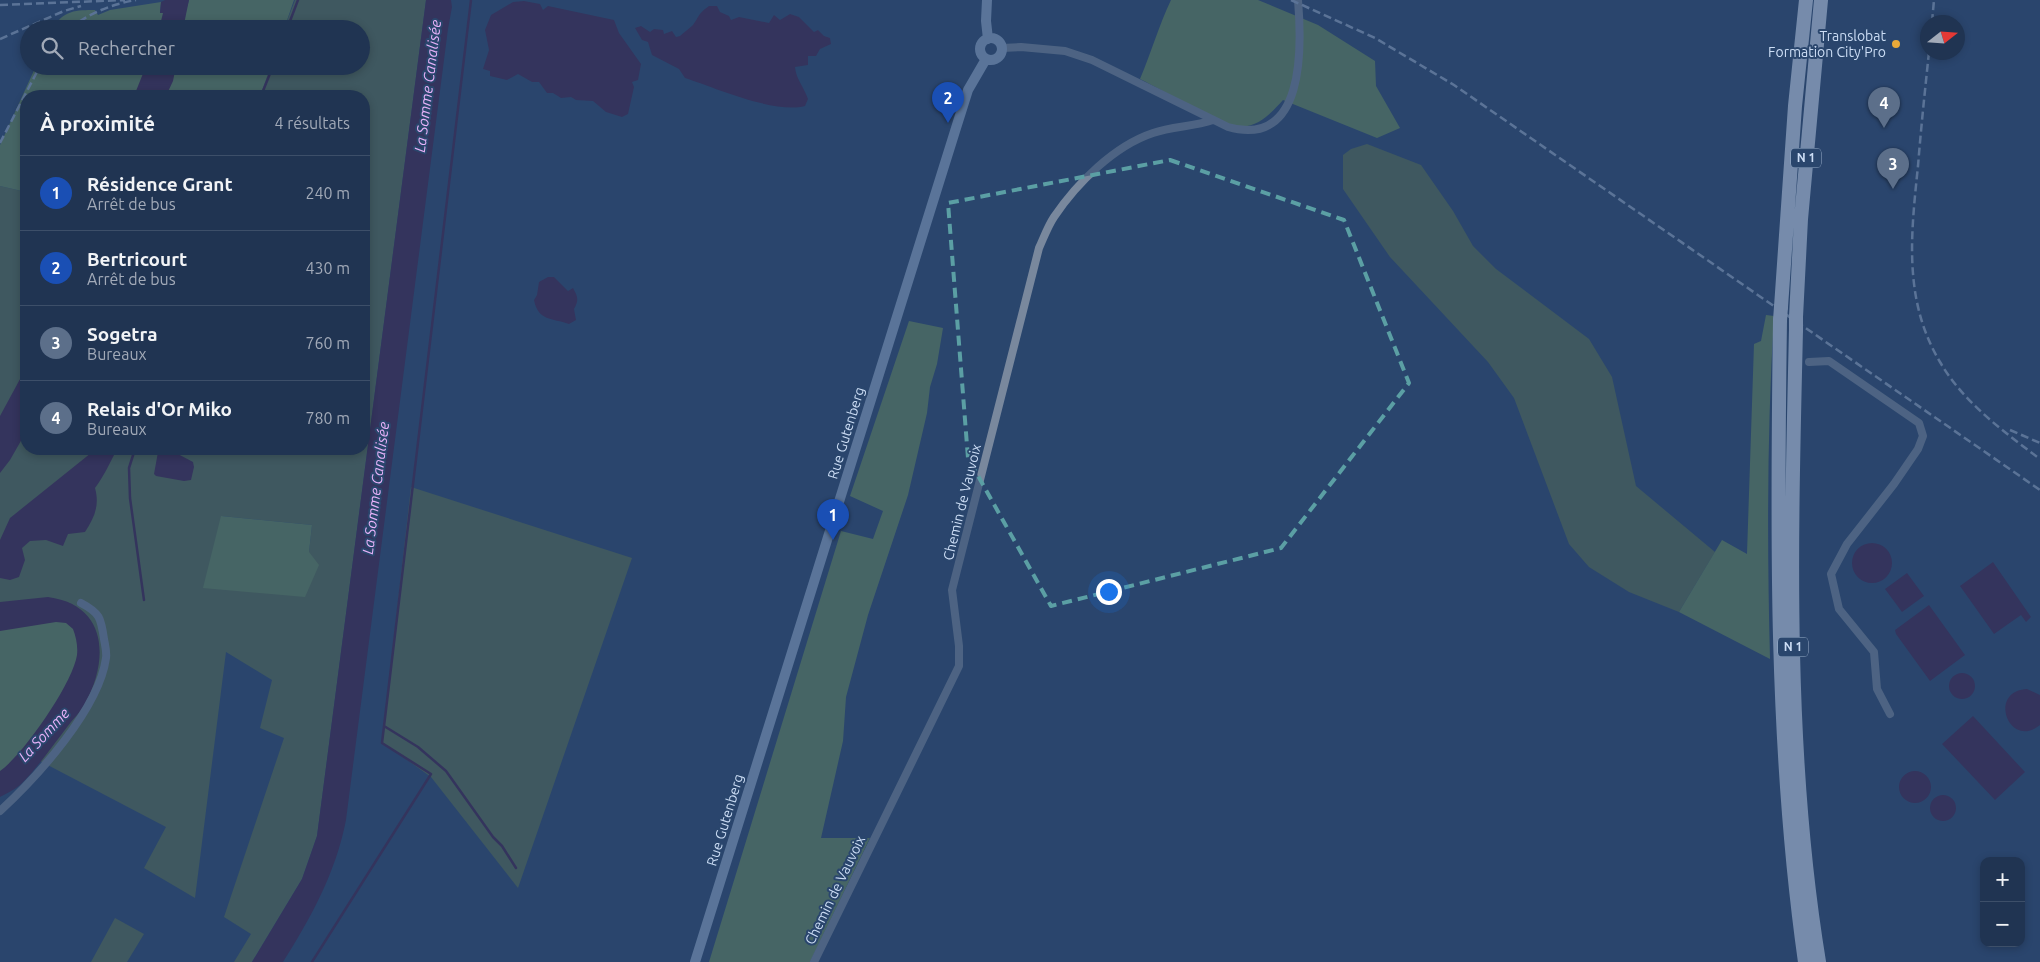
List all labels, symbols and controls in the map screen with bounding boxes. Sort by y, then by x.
north arrow [1920,15,1965,60]
water label: La Somme Canalisée [411,18,444,153]
search box [20,20,370,75]
place label: Translobat Formation City'Pro [1768,28,1886,60]
icon: search [38,34,66,62]
text: Rechercher [78,37,175,59]
marker: Translobat Formation City'Pro [1890,38,1902,50]
pin: 2 [932,82,964,123]
pin: 4 [1868,87,1900,128]
text: À proximité [40,111,155,135]
text: 4 résultats [274,114,350,132]
road number: N 1 [1791,148,1821,168]
pin: 3 [1877,148,1909,189]
text: Résidence Grant [87,173,233,195]
text: 1 [51,184,61,202]
text: 240 m [305,184,350,202]
text: Arrêt de bus [87,195,176,213]
text: Bertricourt [87,248,187,270]
text: 2 [51,259,61,277]
text: 430 m [305,259,350,277]
text: Arrêt de bus [87,270,176,288]
text: Sogetra [87,323,158,345]
text: 3 [51,334,61,352]
text: 760 m [305,334,350,352]
text: Bureaux [87,345,147,363]
street label: Rue Gutenberg [824,385,868,481]
text: Relais d'Or Miko [87,398,232,420]
text: 4 [51,409,61,427]
text: 780 m [305,409,350,427]
text: Bureaux [87,420,147,438]
water label: La Somme Canalisée [359,420,392,555]
street label: Chemin de Vauvoix [940,442,984,562]
pin: 1 [817,499,849,540]
your location [1096,579,1122,605]
road number: N 1 [1778,638,1808,656]
water label: La Somme [15,704,73,765]
street label: Rue Gutenberg [703,772,747,868]
street label: Chemin de Vauvoix [802,833,868,947]
map controls [1980,857,2025,947]
button: + [1980,857,2025,902]
button: − [1980,902,2025,947]

